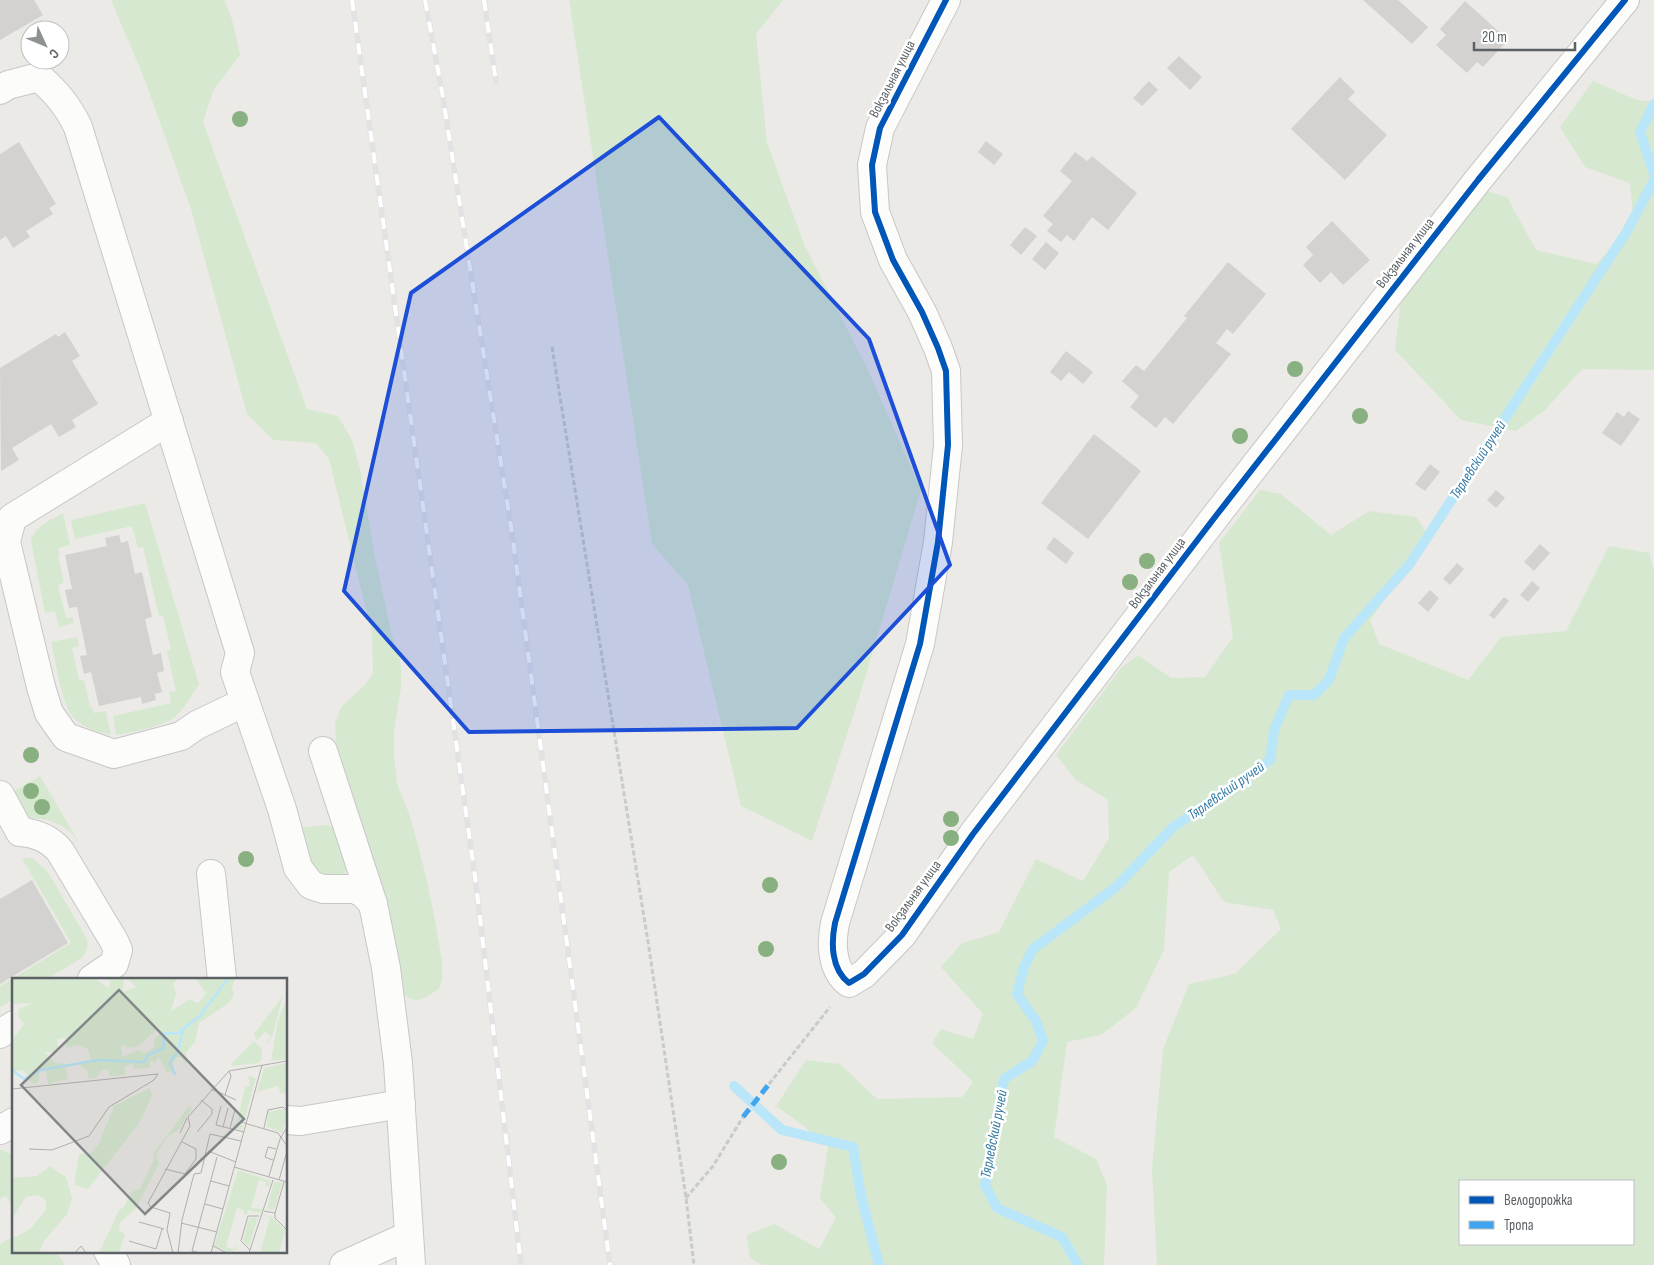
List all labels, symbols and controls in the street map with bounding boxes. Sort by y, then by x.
north arrow [20,20,70,70]
scale bar [1474,20,1575,52]
text: 20 m [1482,28,1507,47]
street label: Вокзальная улица [865,38,919,120]
text: С [45,45,63,62]
street label: Вокзальная улица [1372,215,1438,291]
water label: Тярлевский ручей [1446,417,1511,503]
street label: Вокзальная улица [1125,534,1189,612]
water label: Тярлевский ручей [1184,757,1269,824]
street label: Вокзальная улица [881,857,945,935]
inset map [12,978,288,1252]
water label: Тярлевский ручей [976,1087,1012,1180]
legend [1459,1180,1634,1245]
text: Велодорожка [1504,1191,1573,1210]
text: Тропа [1504,1216,1534,1235]

